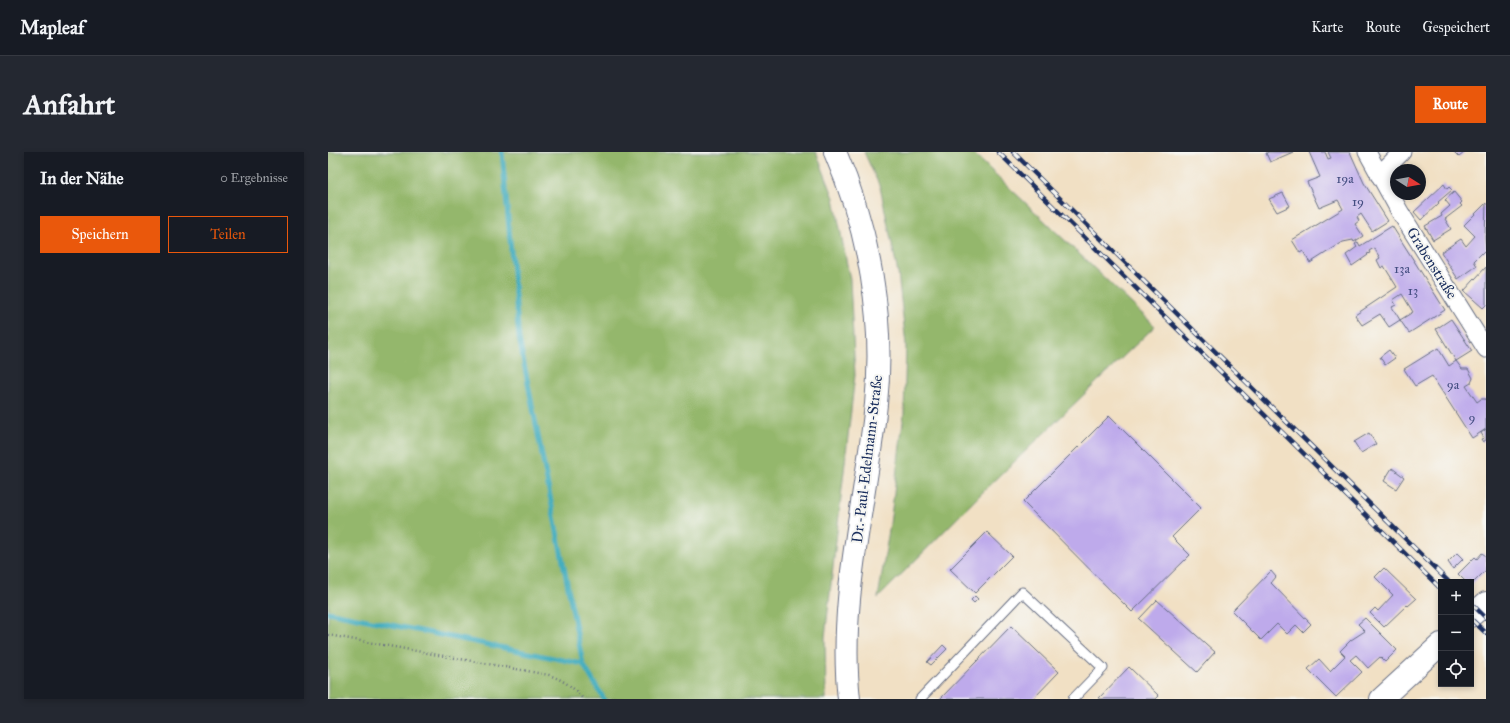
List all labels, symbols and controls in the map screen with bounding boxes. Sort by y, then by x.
text: Mapleaf [20,16,84,39]
text: Karte [1311,19,1343,36]
text: Route [1365,19,1401,36]
text: Gespeichert [1423,19,1490,36]
button: Route [1415,86,1486,123]
text: Anfahrt [24,87,115,122]
north arrow [1390,164,1426,200]
text: In der Nähe [40,168,124,189]
text: 0 Ergebnisse [220,170,288,186]
house number: 19a [1336,171,1354,187]
house number: 19 [1352,194,1364,210]
button: Speichern [40,216,160,253]
button: Teilen [168,216,288,253]
street label: Grabenstraße [1403,224,1461,302]
house number: 13a [1394,261,1410,277]
house number: 13 [1408,283,1418,299]
street label: Dr.-Paul-Edelmann-Straße [848,374,886,544]
house number: 9a [1447,377,1460,393]
house number: 9 [1469,410,1476,426]
map controls [1438,579,1474,687]
button: + [1438,579,1474,615]
button: − [1438,615,1474,651]
button: locate [1438,651,1474,687]

